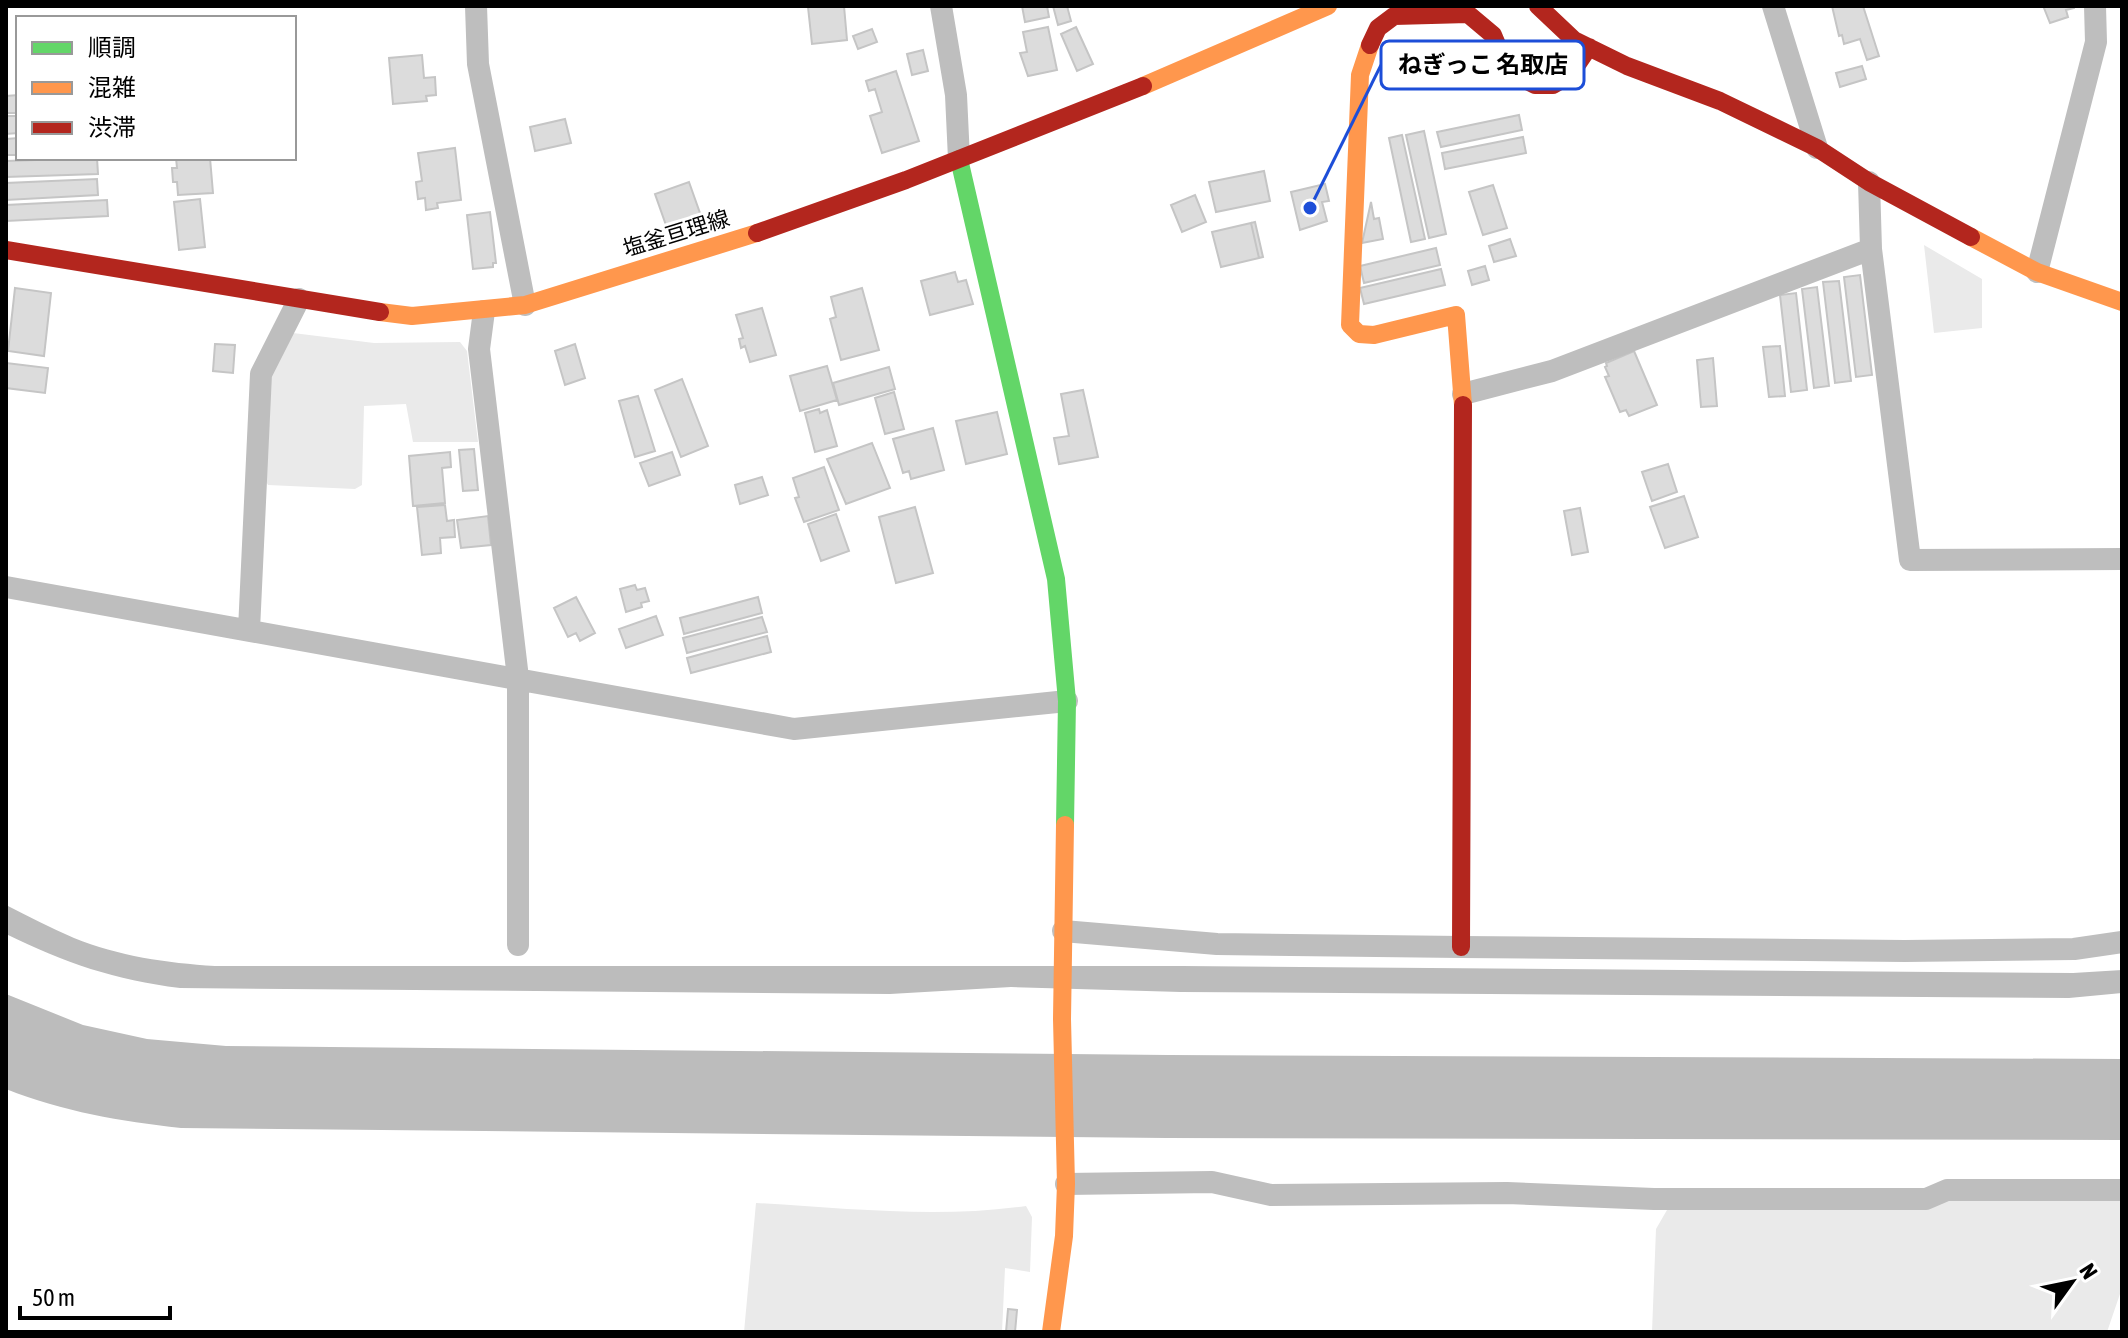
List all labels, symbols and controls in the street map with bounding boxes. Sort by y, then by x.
legend [16,16,296,160]
text: 順調 [88,34,136,61]
callout: ねぎっこ 名取店 [1381,41,1584,89]
text: ねぎっこ 名取店 [1398,51,1568,78]
text: 混雑 [88,74,136,101]
text: 渋滞 [88,114,136,141]
street label: 塩釜亘理線 [620,204,732,262]
north arrow [2032,1242,2112,1322]
text: N [2074,1259,2103,1284]
scale bar [20,1270,170,1320]
text: 50 m [32,1284,75,1311]

